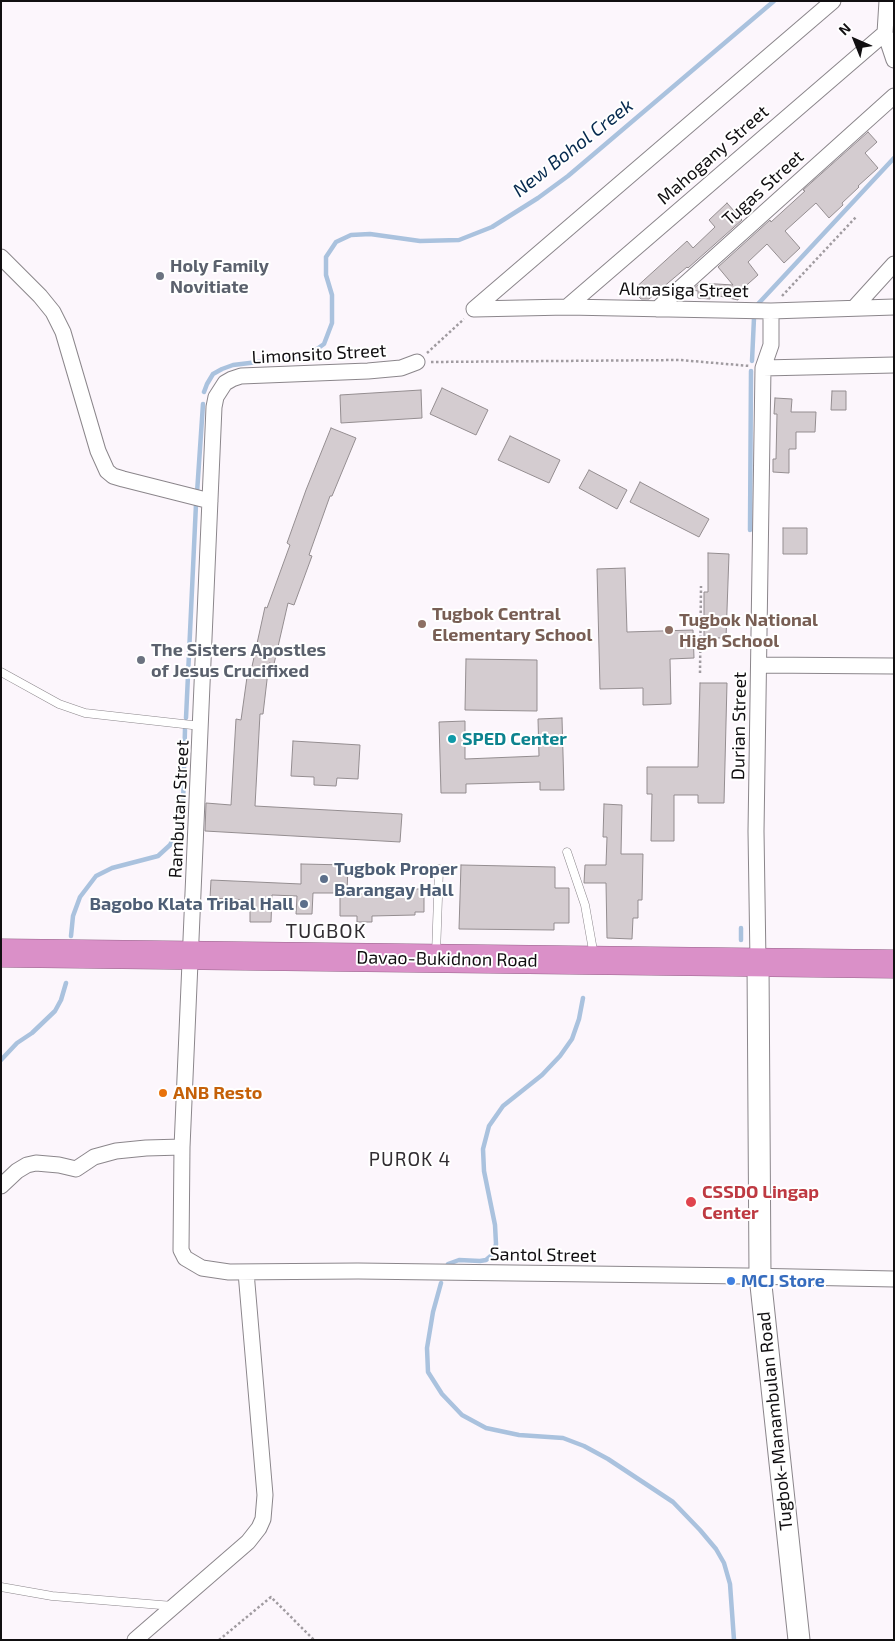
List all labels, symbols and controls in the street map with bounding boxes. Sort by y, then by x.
north arrow [830,15,880,65]
text: N [835,19,854,38]
water label: New Bohol Creek [508,94,638,202]
street label: Mahogany Street [653,101,773,209]
street label: Tugas Street [718,146,808,230]
place label: Holy Family Novitiate [170,255,269,298]
marker: Holy Family Novitiate [154,270,166,282]
street label: Almasiga Street [619,278,749,302]
street label: Limonsito Street [251,340,387,368]
place label: Tugbok Central Elementary School [432,603,592,646]
place label: Tugbok National High School [679,609,818,652]
marker: Tugbok Central Elementary School [416,618,428,630]
marker: Tugbok National High School [663,624,675,636]
place label: The Sisters Apostles of Jesus Crucifixed [151,639,326,682]
marker: The Sisters Apostles of Jesus Crucifixed [135,654,147,666]
street label: Durian Street [727,672,751,780]
place label: SPED Center [462,728,567,750]
marker: SPED Center [446,733,458,745]
street label: Rambutan Street [165,739,193,879]
place label: Tugbok Proper Barangay Hall [334,858,458,901]
marker: Tugbok Proper Barangay Hall [318,873,330,885]
place label: Bagobo Klata Tribal Hall [90,893,294,915]
marker: Bagobo Klata Tribal Hall [298,898,310,910]
district label: TUGBOK [285,919,367,943]
street label: Davao-Bukidnon Road [356,947,538,971]
place label: ANB Resto [173,1082,262,1104]
marker: ANB Resto [157,1087,169,1099]
district label: PUROK 4 [368,1149,452,1171]
place label: CSSDO Lingap Center [702,1181,819,1224]
marker: CSSDO Lingap Center [684,1195,698,1209]
street label: Santol Street [489,1243,597,1267]
place label: MCJ Store [741,1270,825,1292]
marker: MCJ Store [725,1275,737,1287]
street label: Tugbok-Manambulan Road [753,1311,797,1531]

